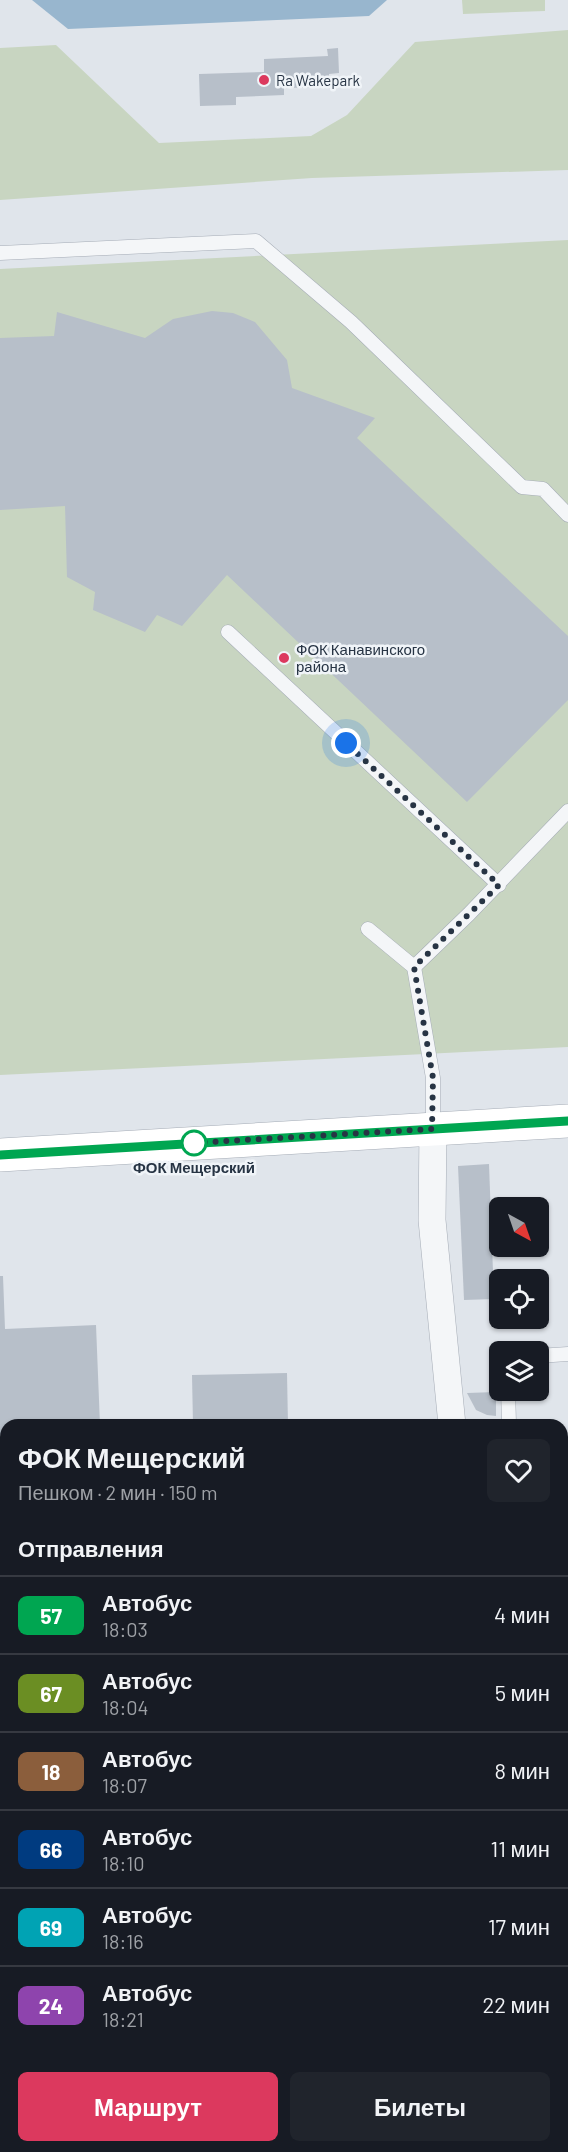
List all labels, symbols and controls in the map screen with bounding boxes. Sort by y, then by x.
place label: Ra Wakepark [276,71,361,89]
marker: Ra Wakepark [257,73,271,87]
place label: ФОК Канавинского района [296,640,425,675]
marker: ФОК Канавинского района [277,651,291,665]
your location [331,728,361,758]
marker: ФОК Мещерский [181,1130,207,1156]
place label: ФОК Мещерский [133,1158,255,1176]
north arrow [489,1197,549,1257]
map controls [489,1197,549,1401]
button: locate [489,1269,549,1329]
button: layers [489,1341,549,1401]
button: heart [487,1439,550,1502]
text: ФОК Мещерский [18,1440,246,1474]
text: Пешком · 2 мин · 150 m [18,1480,218,1504]
text: Отправления [18,1535,164,1561]
text: Автобус [102,1589,192,1615]
text: 4 мин [494,1601,550,1627]
text: 57 [40,1603,62,1628]
text: 18:03 [102,1617,148,1641]
text: Автобус [102,1667,192,1693]
text: 5 мин [495,1679,550,1705]
text: 67 [40,1681,62,1706]
text: 18:04 [102,1695,149,1719]
text: Автобус [102,1745,192,1771]
text: 8 мин [495,1757,550,1783]
text: 18 [42,1759,60,1784]
text: 18:07 [102,1773,147,1797]
text: Автобус [102,1823,192,1849]
text: 11 мин [491,1835,550,1861]
text: 66 [40,1837,62,1862]
text: 18:10 [102,1851,145,1875]
text: Автобус [102,1901,192,1927]
text: 17 мин [488,1913,550,1939]
text: 69 [40,1915,62,1940]
text: 18:16 [102,1929,144,1953]
text: Автобус [102,1979,192,2005]
text: 22 мин [482,1991,550,2017]
text: 24 [39,1993,63,2018]
text: 18:21 [102,2007,144,2031]
button: Маршрут [18,2072,278,2141]
button: Билеты [290,2072,550,2141]

